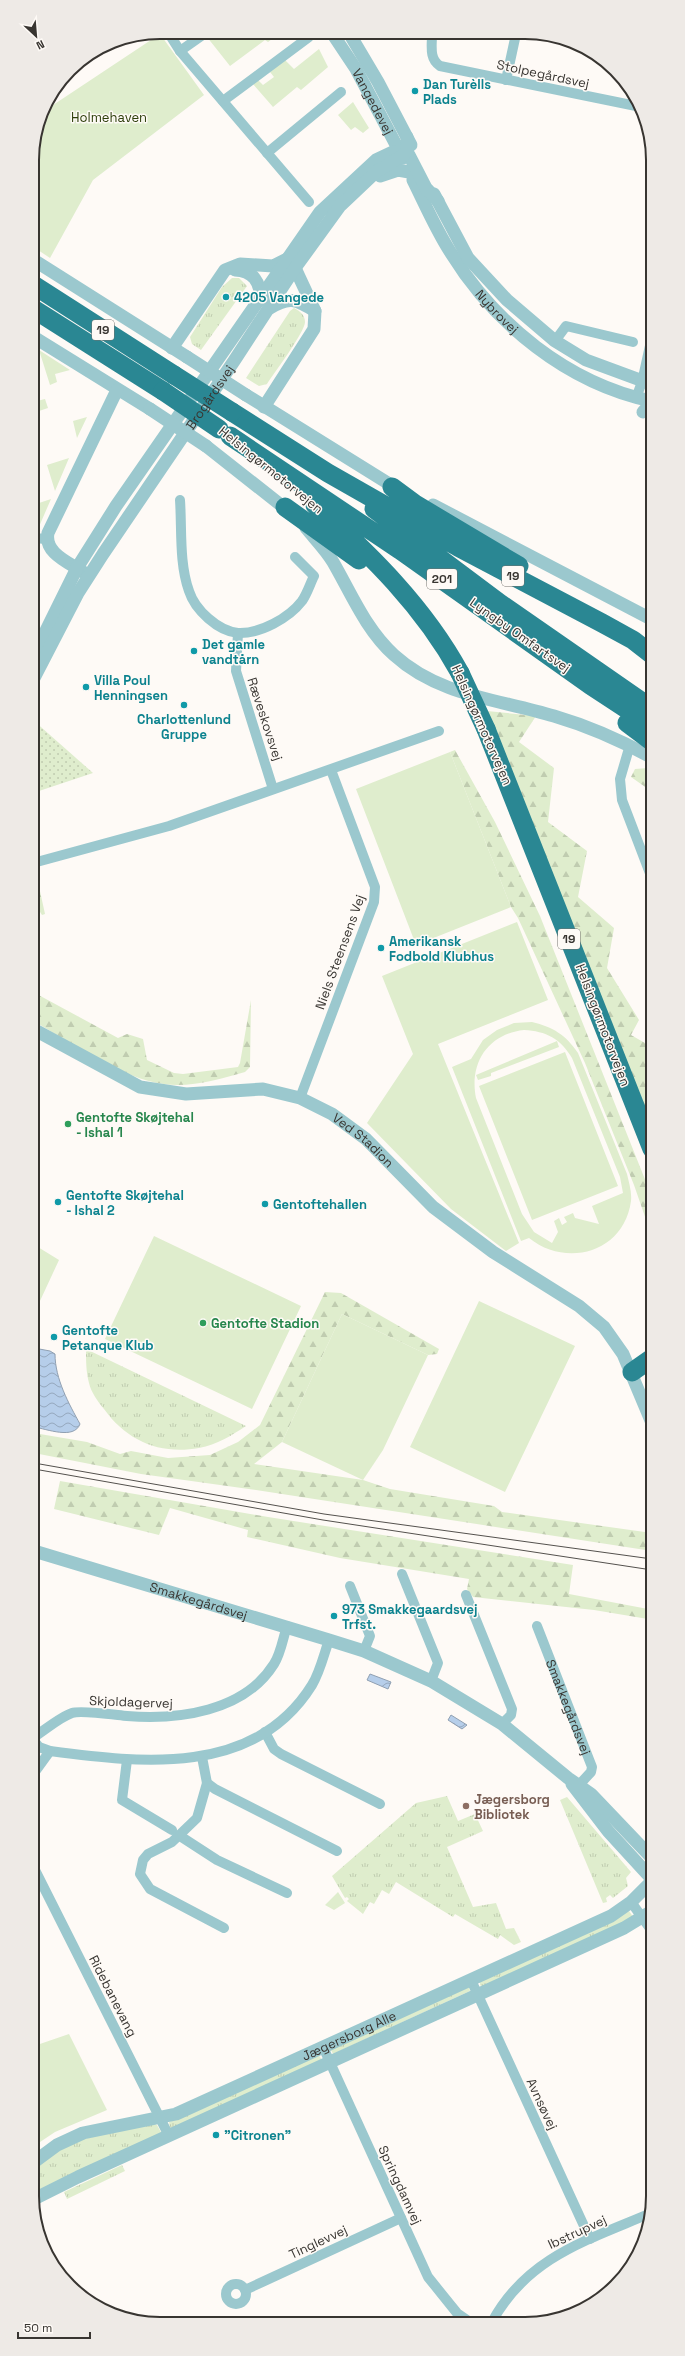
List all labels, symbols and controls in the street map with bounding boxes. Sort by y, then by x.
north arrow [16,16,56,56]
text: N [34,37,47,53]
street label: Stolpegårdsvej [495,56,591,92]
street label: Vangedevej [349,65,398,138]
place label: Dan Turèlls Plads [423,76,491,108]
marker: Dan Turèlls Plads [410,86,420,96]
park label: Holmehaven [71,109,147,126]
street label: Nybrovej [472,286,522,337]
place label: 4205 Vangede [234,289,324,306]
marker: 4205 Vangede [221,292,231,302]
road number: 19 [92,320,114,340]
street label: Brogårdsvej [182,361,238,433]
street label: Helsingørmotorvejen [215,423,327,517]
road number: 19 [502,566,524,586]
road number: 201 [427,569,457,589]
street label: Lyngby Omfartsvej [466,594,574,676]
place label: Det gamle vandtårn [202,636,265,668]
marker: Det gamle vandtårn [189,646,199,656]
street label: Helsingørmotorvejen [448,662,516,788]
place label: Villa Poul Henningsen [94,672,168,704]
street label: Ræveskovsvej [244,675,286,763]
marker: Villa Poul Henningsen [81,682,91,692]
marker: Charlottenlund Gruppe [179,700,189,710]
place label: Charlottenlund Gruppe [137,711,231,743]
street label: Niels Steensens Vej [311,892,369,1012]
road number: 19 [558,929,580,949]
place label: Amerikansk Fodbold Klubhus [389,933,494,965]
marker: Amerikansk Fodbold Klubhus [376,943,386,953]
street label: Helsingørmotorvejen [572,961,634,1089]
place label: Gentofte Skøjtehal - Ishal 1 [76,1109,194,1141]
street label: Ved Stadion [329,1109,398,1171]
marker: Gentofte Skøjtehal - Ishal 1 [63,1119,73,1129]
place label: Gentofte Skøjtehal - Ishal 2 [66,1187,184,1219]
place label: Gentoftehallen [273,1196,367,1213]
marker: Gentofte Skøjtehal - Ishal 2 [53,1197,63,1207]
marker: Gentoftehallen [260,1199,270,1209]
place label: Gentofte Stadion [211,1315,319,1332]
marker: Gentofte Stadion [198,1318,208,1328]
place label: Gentofte Petanque Klub [62,1322,153,1354]
marker: Gentofte Petanque Klub [49,1332,59,1342]
street label: Smakkegårdsvej [148,1578,250,1623]
place label: 973 Smakkegaardsvej Trfst. [342,1601,477,1633]
marker: 973 Smakkegaardsvej Trfst. [329,1611,339,1621]
street label: Smakkegårdsvej [542,1657,595,1757]
street label: Skjoldagervej [89,1692,173,1712]
place label: Jægersborg Bibliotek [474,1791,550,1823]
marker: Jægersborg Bibliotek [461,1801,471,1811]
street label: Ridebanevang [85,1952,141,2040]
street label: Jægersborg Alle [299,2006,399,2064]
street label: Avnsøvej [523,2075,561,2133]
place label: "Citronen" [224,2127,291,2144]
marker: "Citronen" [211,2130,221,2140]
street label: Springdamvej [374,2143,426,2227]
street label: Ibstrupvej [545,2211,609,2253]
street label: Tinglevvej [286,2221,350,2263]
scale bar [18,2314,90,2340]
text: 50 m [24,2320,52,2336]

